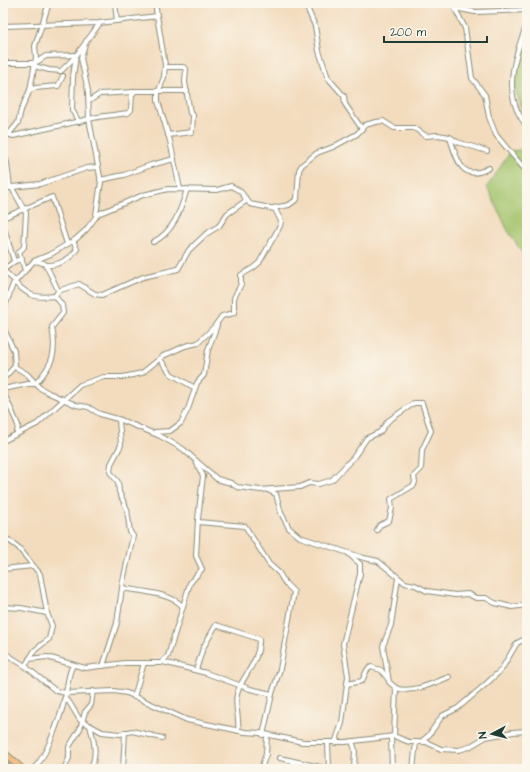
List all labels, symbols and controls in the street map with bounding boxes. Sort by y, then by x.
scale bar [384,18,487,44]
text: 200 m [390,24,427,41]
north arrow [472,714,512,754]
text: N [475,731,490,739]

